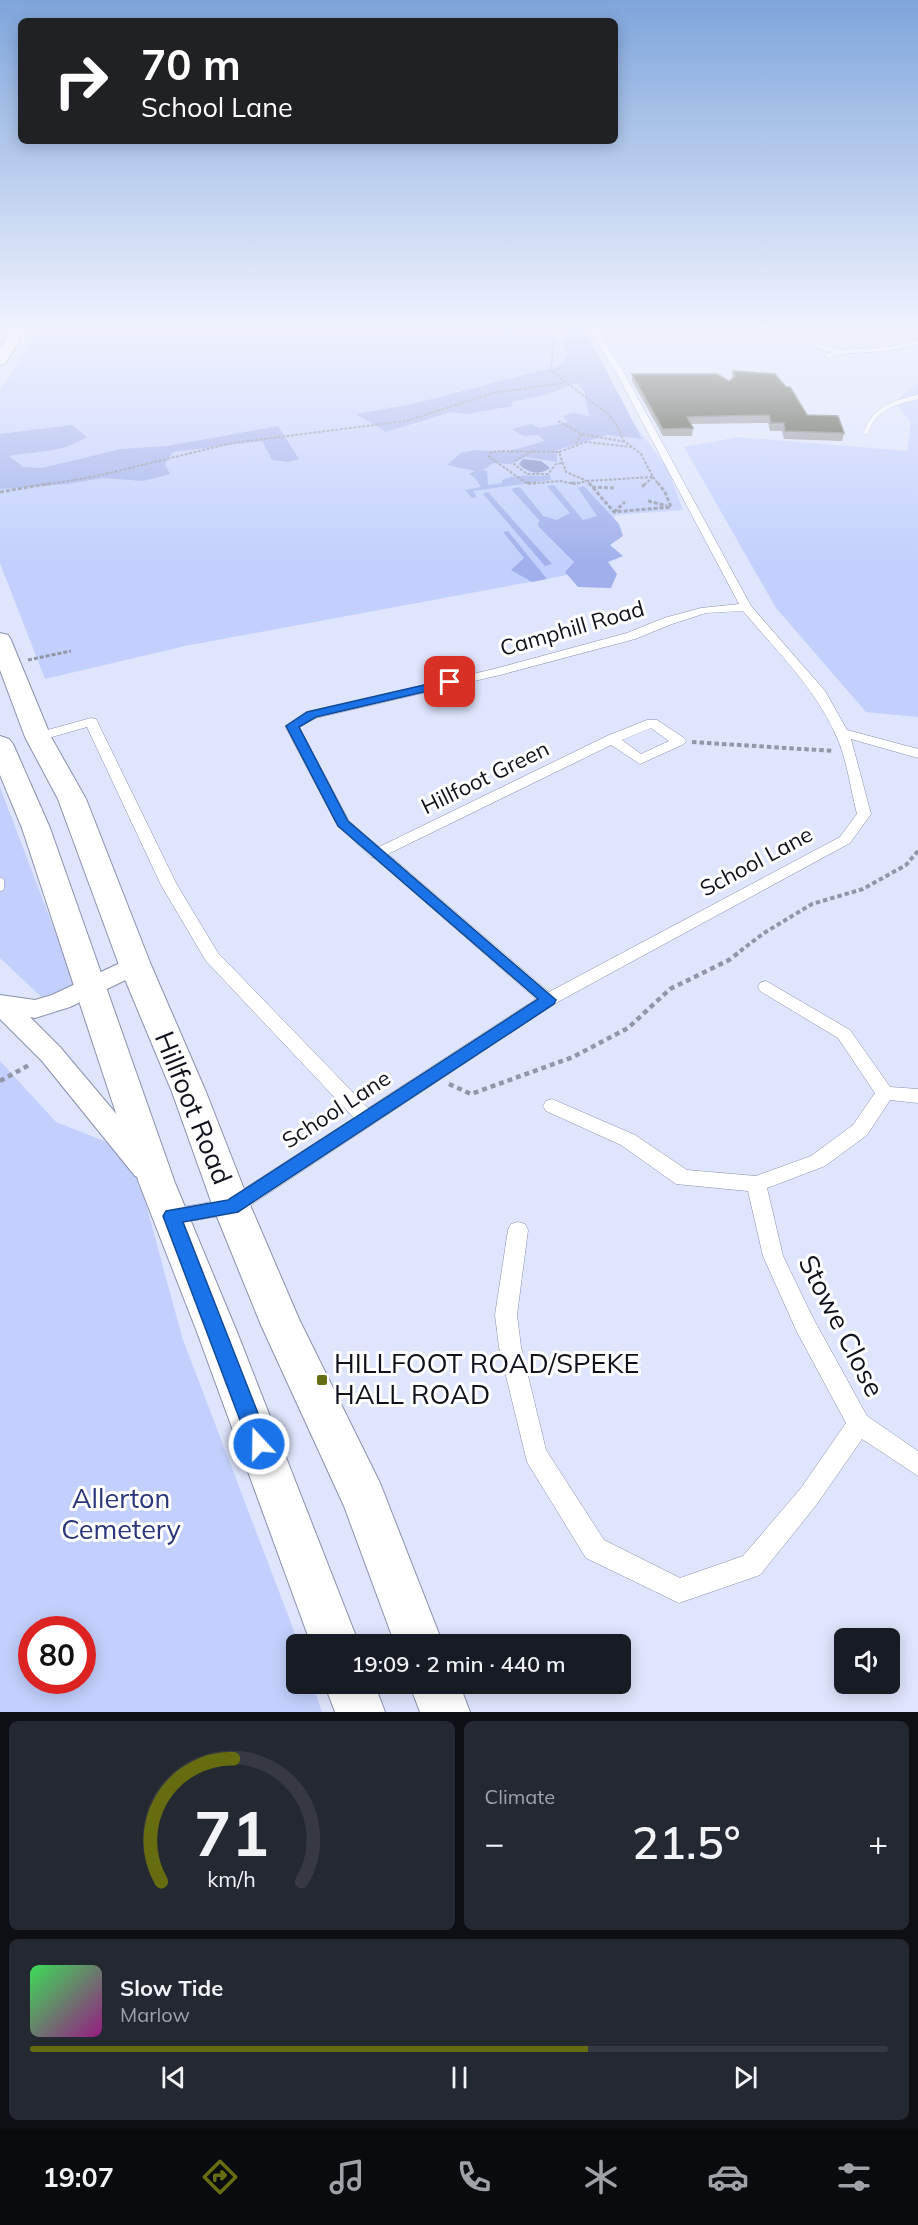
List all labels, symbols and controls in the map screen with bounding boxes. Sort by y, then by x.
text: 70 m [141,38,241,91]
icon: right [42,42,120,120]
text: School Lane [141,90,293,124]
street label: Camphill Road [497,594,647,662]
pin [424,656,475,707]
icon: arrive [433,665,466,698]
street label: Hillfoot Green [416,734,554,820]
street label: School Lane [695,820,817,902]
street label: Hillfoot Road [148,1026,240,1189]
street label: School Lane [277,1064,395,1154]
street label: Stowe Close [792,1249,892,1402]
place label: HILLFOOT ROAD/SPEKE HALL ROAD [334,1346,639,1411]
marker: HILLFOOT ROAD/SPEKE HALL ROAD [315,1373,329,1387]
position arrow [227,1412,291,1476]
park label: Allerton Cemetery [61,1481,181,1546]
speed limit sign: 80 [18,1616,96,1694]
map controls [834,1628,900,1694]
button: sound [834,1628,900,1694]
text: 19:09 · 2 min · 440 m [351,1650,566,1678]
text: Climate [485,1784,555,1809]
text: 71 [194,1793,269,1872]
text: 21.5° [632,1814,741,1870]
text: − [485,1822,504,1863]
text: + [868,1822,888,1863]
text: km/h [207,1866,256,1893]
text: Slow Tide [120,1974,223,2002]
text: Marlow [120,2002,190,2027]
icon: previous [157,2061,190,2094]
icon: pause [443,2061,476,2094]
icon: next [729,2061,762,2094]
icon: directions [199,2156,241,2198]
icon: music [326,2156,368,2198]
icon: phone [453,2156,495,2198]
icon: climate [580,2156,622,2198]
icon: car [707,2156,749,2198]
icon: filters [833,2156,875,2198]
text: 19:07 [42,2160,114,2194]

